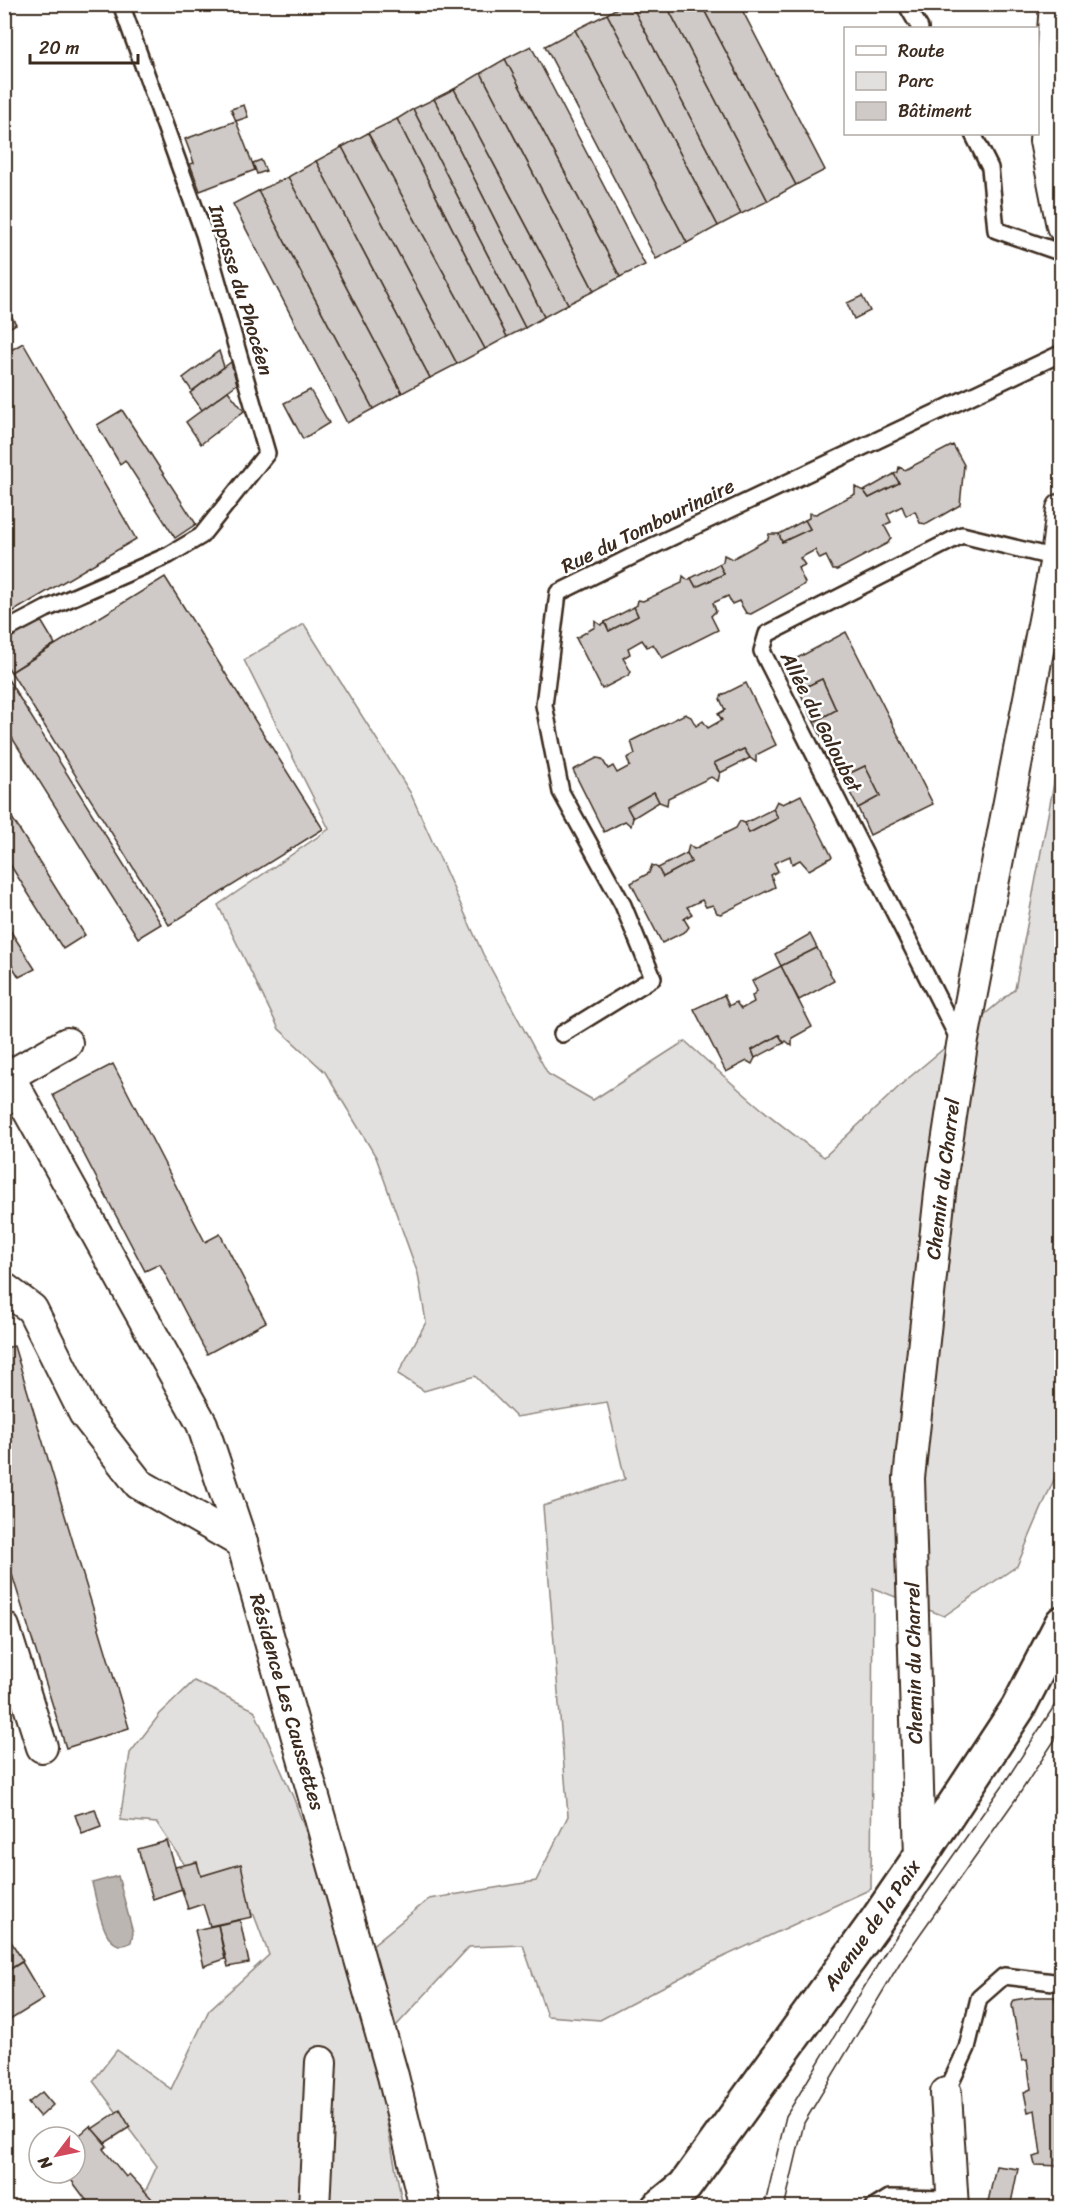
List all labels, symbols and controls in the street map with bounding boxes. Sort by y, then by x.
scale bar [30,27,138,65]
legend [844,27,1039,135]
text: 20 m [39,32,79,64]
text: Route [898,35,945,67]
text: Parc [898,65,934,97]
text: Bâtiment [898,95,972,127]
street label: Impasse du Phocéen [198,199,284,380]
street label: Rue du Tombourinaire [555,469,741,583]
street label: Allée du Galoubet [770,644,872,799]
street label: Chemin du Charrel [916,1095,970,1262]
street label: Chemin du Charrel [895,1580,933,1744]
street label: Résidence Les Caussettes [239,1589,335,1815]
street label: Avenue de la Paix [813,1851,931,1999]
north arrow [27,2125,87,2185]
text: N [29,2150,60,2176]

